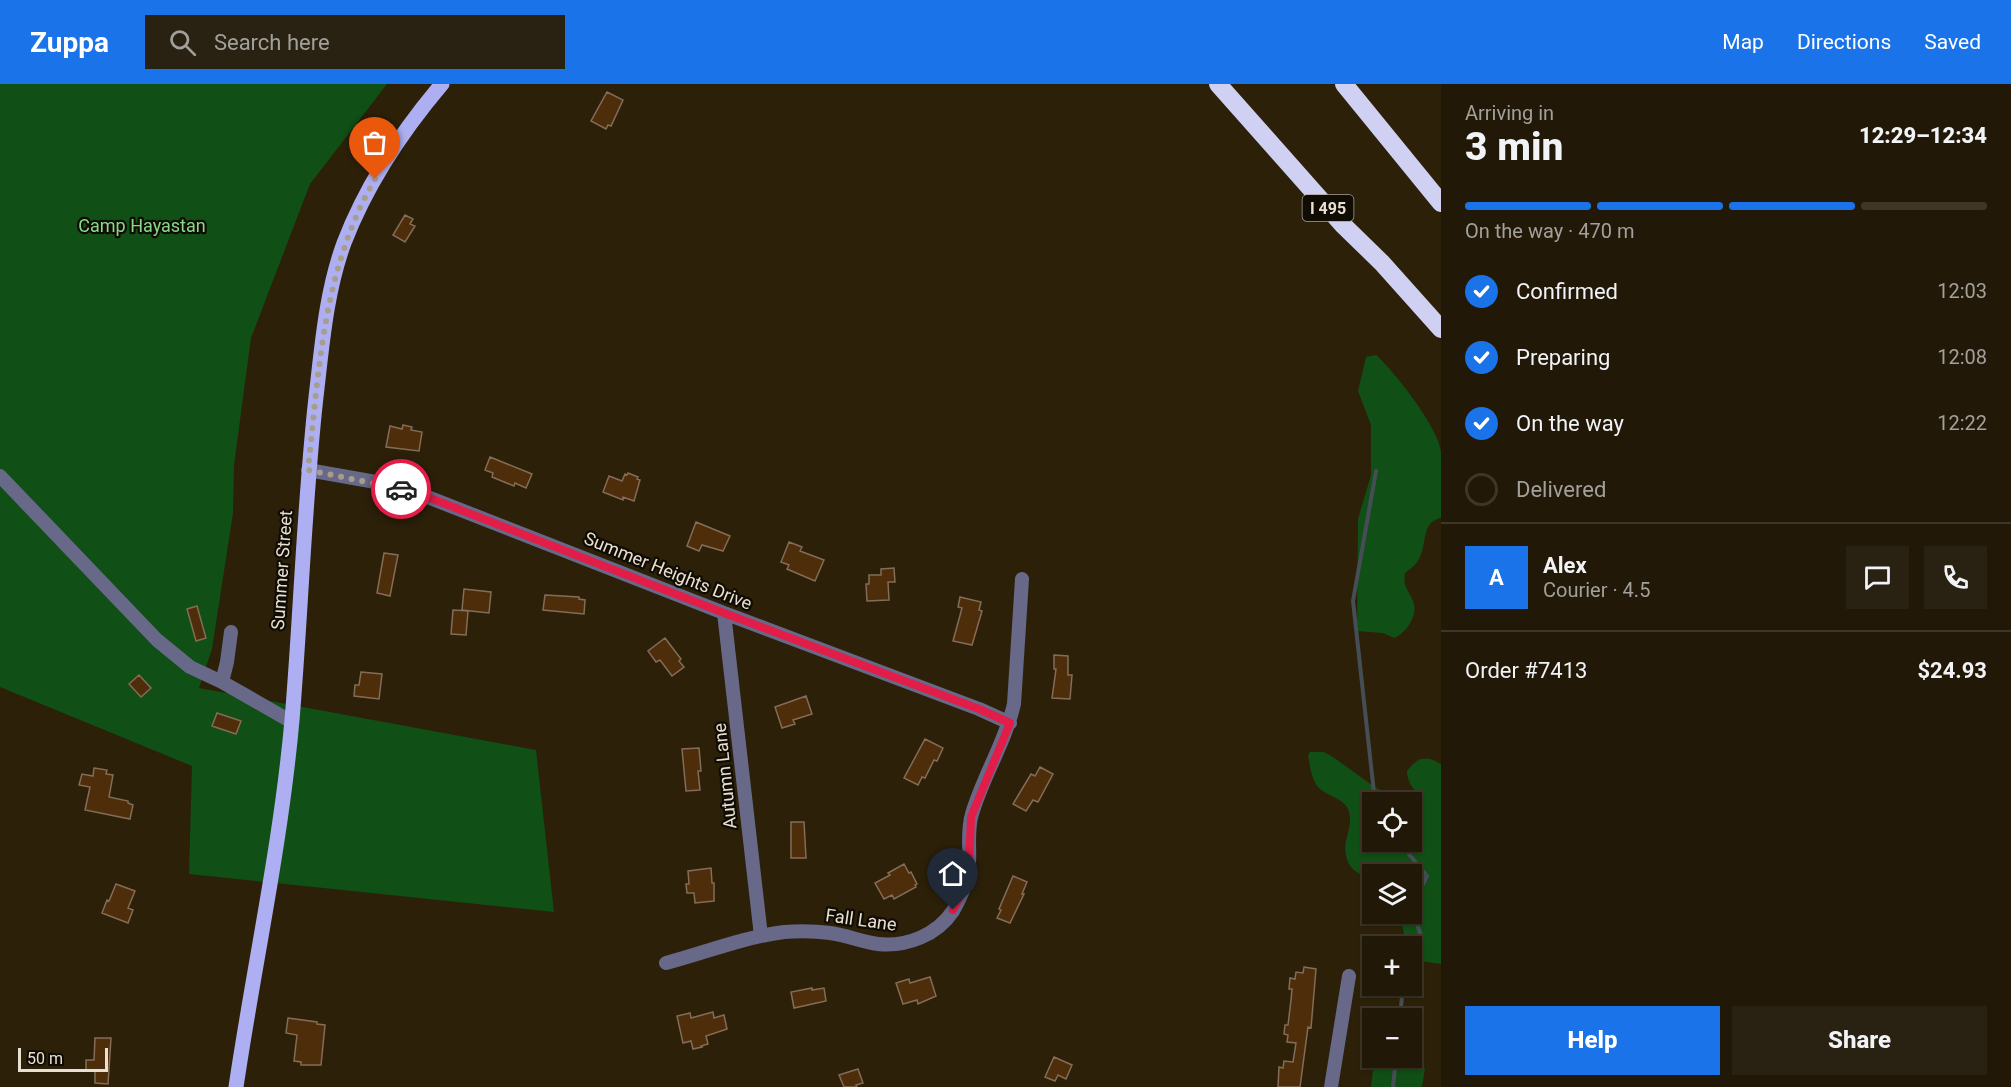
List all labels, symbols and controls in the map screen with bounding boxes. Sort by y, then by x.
search box [145,15,565,69]
text: Zuppa [30,26,109,59]
icon: search [166,26,199,59]
text: Search here [214,30,330,55]
text: Map [1722,30,1764,54]
text: Directions [1797,30,1891,54]
text: Saved [1924,30,1981,54]
text: Arriving in [1465,101,1554,125]
pin [349,117,400,179]
text: 12:29–12:34 [1859,123,1987,148]
text: 3 min [1465,124,1563,170]
icon: bag [358,126,391,159]
road number: I 495 [1302,195,1354,221]
park label: Camp Hayastan [78,215,206,236]
text: On the way · 470 m [1465,219,1634,243]
icon: check [1465,275,1498,308]
text: Confirmed [1516,279,1618,304]
text: 12:03 [1937,279,1987,303]
icon: check [1465,341,1498,374]
text: Preparing [1516,345,1610,370]
text: 12:08 [1937,345,1987,369]
icon: check [1465,407,1498,440]
text: On the way [1516,411,1624,436]
text: 12:22 [1937,411,1987,435]
courier [371,459,431,519]
icon: car [385,473,418,506]
text: Delivered [1516,477,1606,502]
street label: Summer Street [267,509,296,630]
street label: Summer Heights Drive [581,527,755,614]
button: chat [1846,546,1909,609]
button: phone [1924,546,1987,609]
text: Alex [1543,553,1587,578]
text: A [1489,565,1504,590]
text: Courier · 4.5 [1543,578,1650,602]
text: Order #7413 [1465,658,1587,683]
text: $24.93 [1918,658,1987,683]
street label: Autumn Lane [708,722,741,830]
map controls [1362,792,1422,1068]
button: locate [1362,792,1422,852]
pin [927,848,978,910]
icon: home [936,857,969,890]
button: layers [1362,864,1422,924]
street label: Fall Lane [824,904,898,935]
button: + [1362,936,1422,996]
button: Help [1465,1006,1720,1075]
button: Share [1732,1006,1987,1075]
button: − [1362,1008,1422,1068]
scale bar [18,1045,108,1072]
text: 50 m [27,1049,63,1068]

